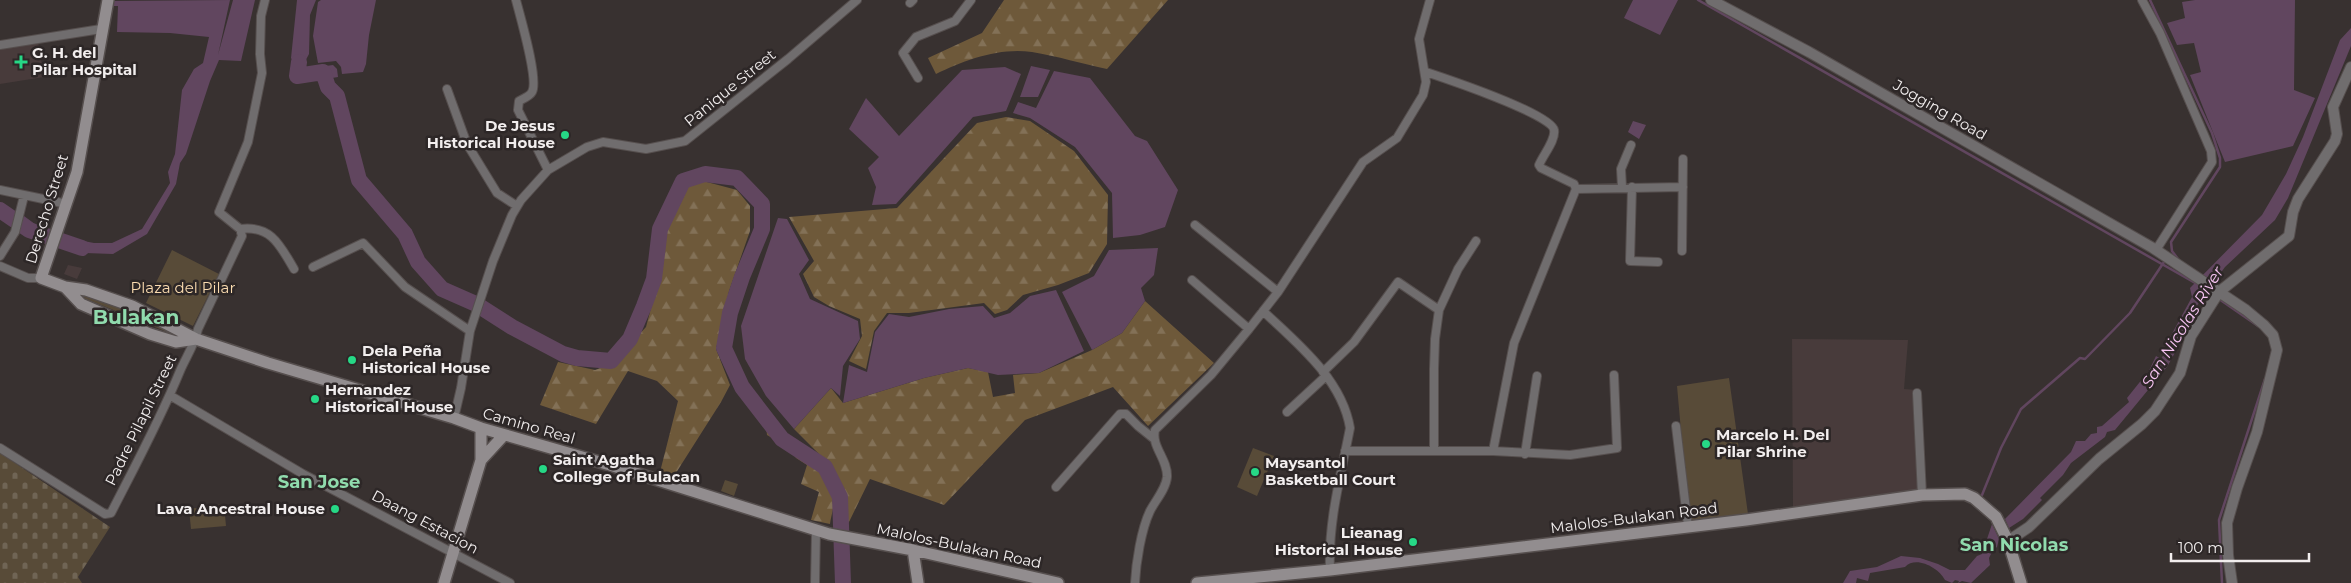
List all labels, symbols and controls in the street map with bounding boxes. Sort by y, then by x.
place label: G. H. del Pilar Hospital [32,43,137,79]
street label: Panique Street [680,45,779,130]
marker: G. H. del Pilar Hospital [14,55,28,69]
street label: Jogging Road [1889,75,1991,144]
place label: De Jesus Historical House [427,116,555,152]
marker: De Jesus Historical House [559,129,571,141]
street label: Derecho Street [21,152,72,266]
water label: San Nicolas River [2137,263,2228,391]
park label: Plaza del Pilar [130,278,236,297]
district label: Bulakan [93,305,179,329]
place label: Dela Peña Historical House [362,341,490,377]
street label: Padre Pilapil Street [101,351,181,488]
marker: Dela Peña Historical House [346,354,358,366]
place label: Hernandez Historical House [325,380,453,416]
marker: Hernandez Historical House [309,393,321,405]
street label: Camino Real [481,403,578,448]
place label: Marcelo H. Del Pilar Shrine [1716,425,1829,461]
marker: Marcelo H. Del Pilar Shrine [1700,438,1712,450]
place label: Saint Agatha College of Bulacan [553,450,700,486]
place label: Maysantol Basketball Court [1265,453,1396,489]
marker: Saint Agatha College of Bulacan [537,463,549,475]
marker: Maysantol Basketball Court [1249,466,1261,478]
district label: San Jose [278,471,360,493]
street label: Daang Estacion [369,485,482,558]
street label: Malolos-Bulakan Road [1549,498,1719,537]
place label: Lava Ancestral House [156,499,325,518]
marker: Lava Ancestral House [329,503,341,515]
street label: Malolos-Bulakan Road [875,519,1043,572]
place label: Lieanag Historical House [1275,523,1403,559]
scale bar [2171,530,2308,562]
district label: San Nicolas [1960,534,2069,556]
marker: Lieanag Historical House [1407,536,1419,548]
text: 100 m [2178,538,2223,557]

